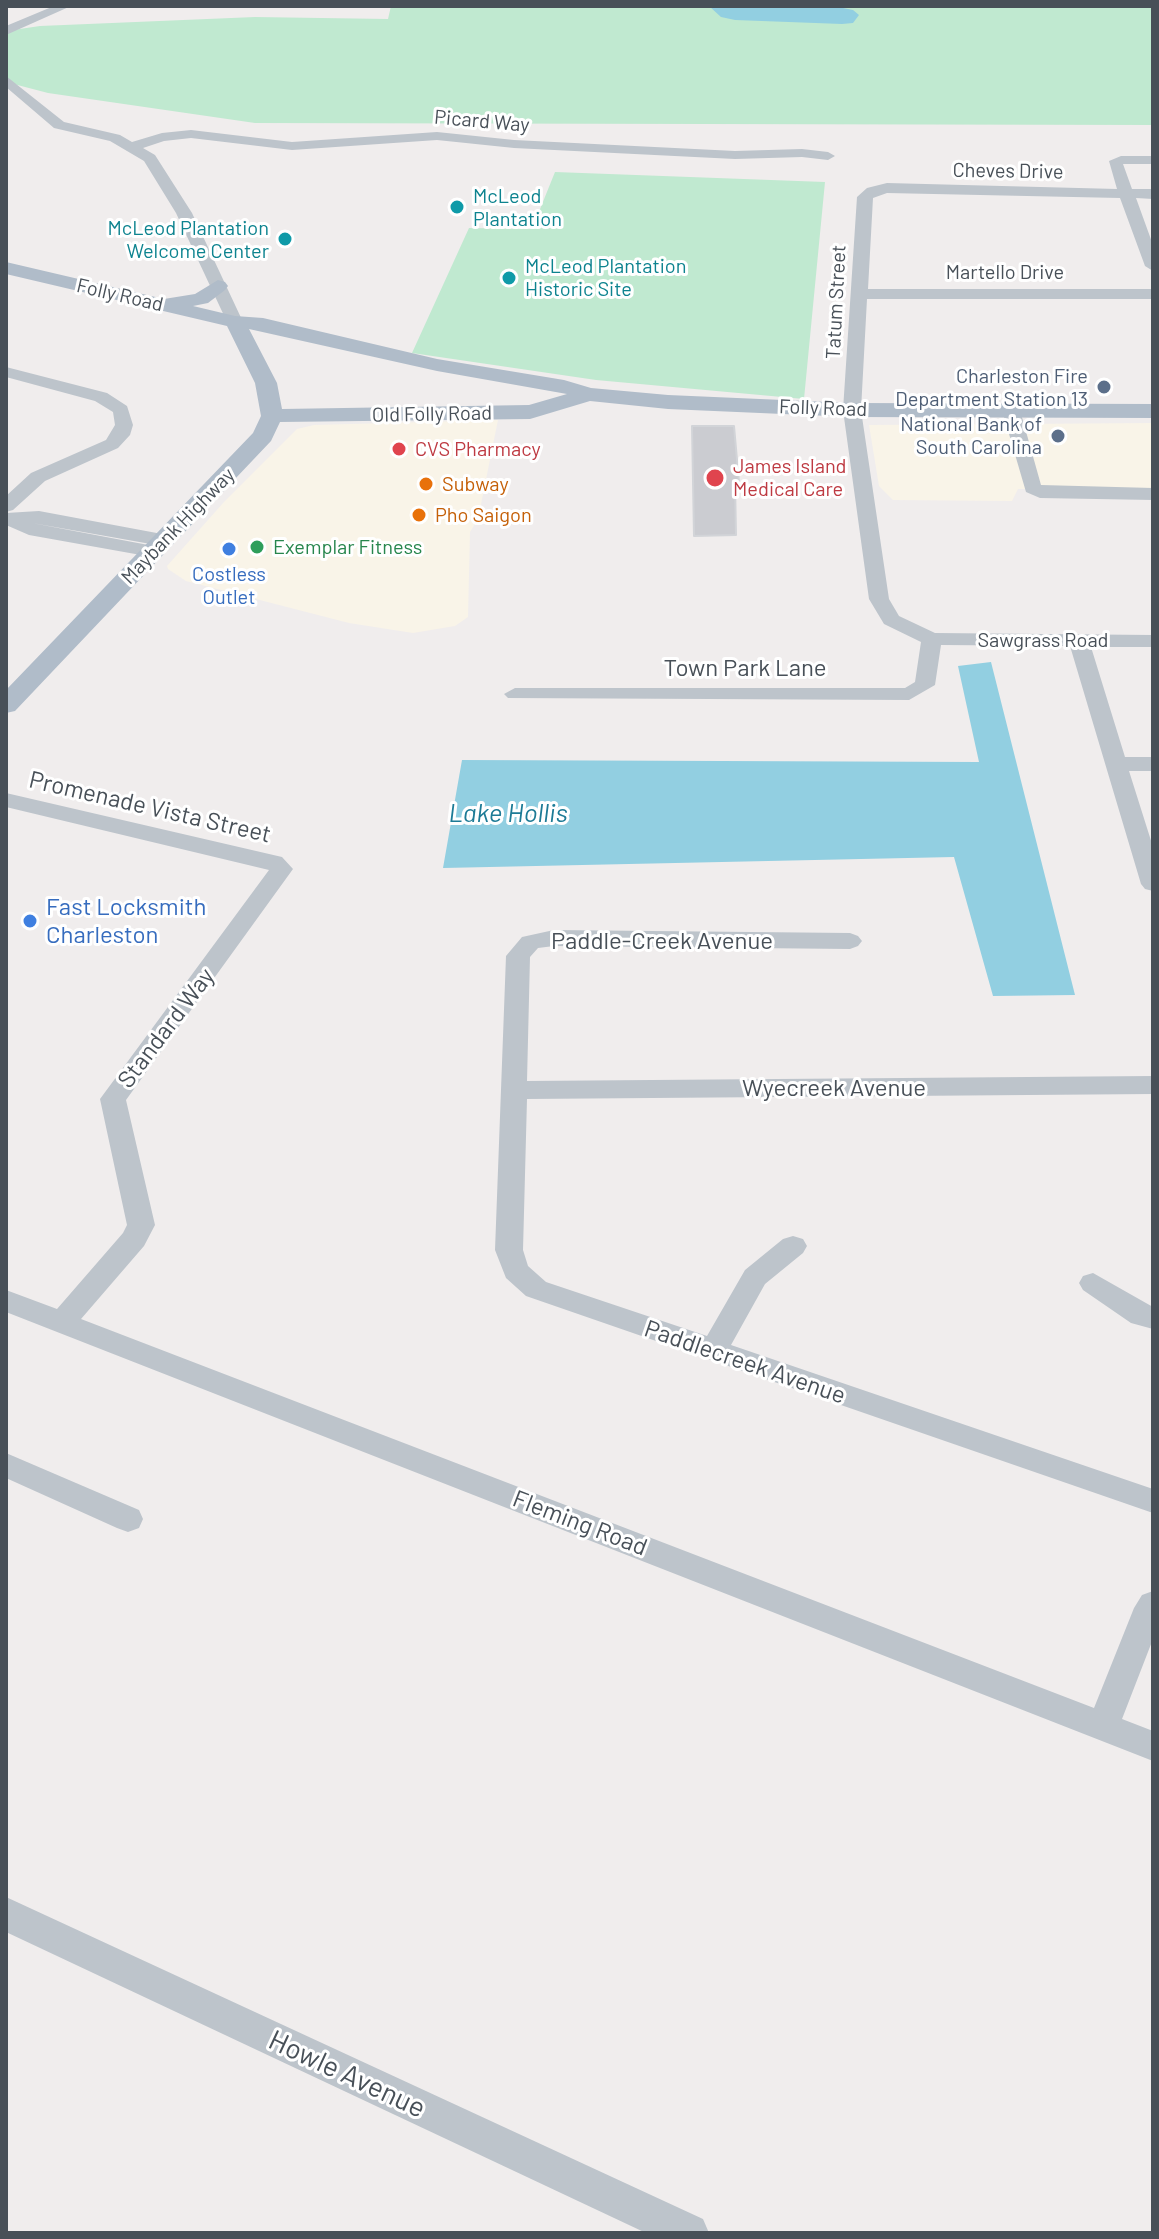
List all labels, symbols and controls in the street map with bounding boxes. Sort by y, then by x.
street label: Picard Way [433,105,531,137]
street label: Cheves Drive [952,158,1064,184]
place label: McLeod Plantation [473,184,562,231]
marker: McLeod Plantation [448,198,466,216]
place label: McLeod Plantation Welcome Center [108,216,269,263]
marker: McLeod Plantation Welcome Center [276,230,294,248]
street label: Tatum Street [821,244,851,360]
place label: McLeod Plantation Historic Site [525,254,686,301]
street label: Martello Drive [946,260,1064,284]
marker: McLeod Plantation Historic Site [500,269,518,287]
street label: Folly Road [74,273,166,317]
place label: Charleston Fire Department Station 13 [895,364,1088,411]
marker: Charleston Fire Department Station 13 [1095,378,1113,396]
street label: Folly Road [779,394,867,422]
street label: Old Folly Road [372,401,492,427]
place label: National Bank of South Carolina [900,412,1042,459]
marker: National Bank of South Carolina [1049,427,1067,445]
place label: CVS Pharmacy [415,437,541,461]
marker: CVS Pharmacy [390,440,408,458]
place label: James Island Medical Care [733,454,846,501]
street label: Maybank Highway [116,463,240,589]
marker: James Island Medical Care [704,467,726,489]
place label: Subway [442,472,509,496]
marker: Subway [417,475,435,493]
place label: Pho Saigon [435,503,532,527]
marker: Pho Saigon [410,506,428,524]
place label: Exemplar Fitness [273,535,422,559]
marker: Exemplar Fitness [248,538,266,556]
marker: Costless Outlet [220,540,238,558]
place label: Costless Outlet [192,562,266,609]
street label: Sawgrass Road [977,628,1109,652]
street label: Town Park Lane [663,654,827,682]
street label: Promenade Vista Street [26,765,274,849]
water label: Lake Hollis [448,797,568,829]
place label: Fast Locksmith Charleston [46,893,206,949]
marker: Fast Locksmith Charleston [21,912,39,930]
street label: Paddle-Creek Avenue [551,927,773,955]
street label: Standard Way [112,962,220,1094]
street label: Wyecreek Avenue [742,1074,926,1102]
street label: Paddlecreek Avenue [641,1314,849,1410]
street label: Fleming Road [509,1484,651,1562]
street label: Howle Avenue [263,2023,431,2125]

